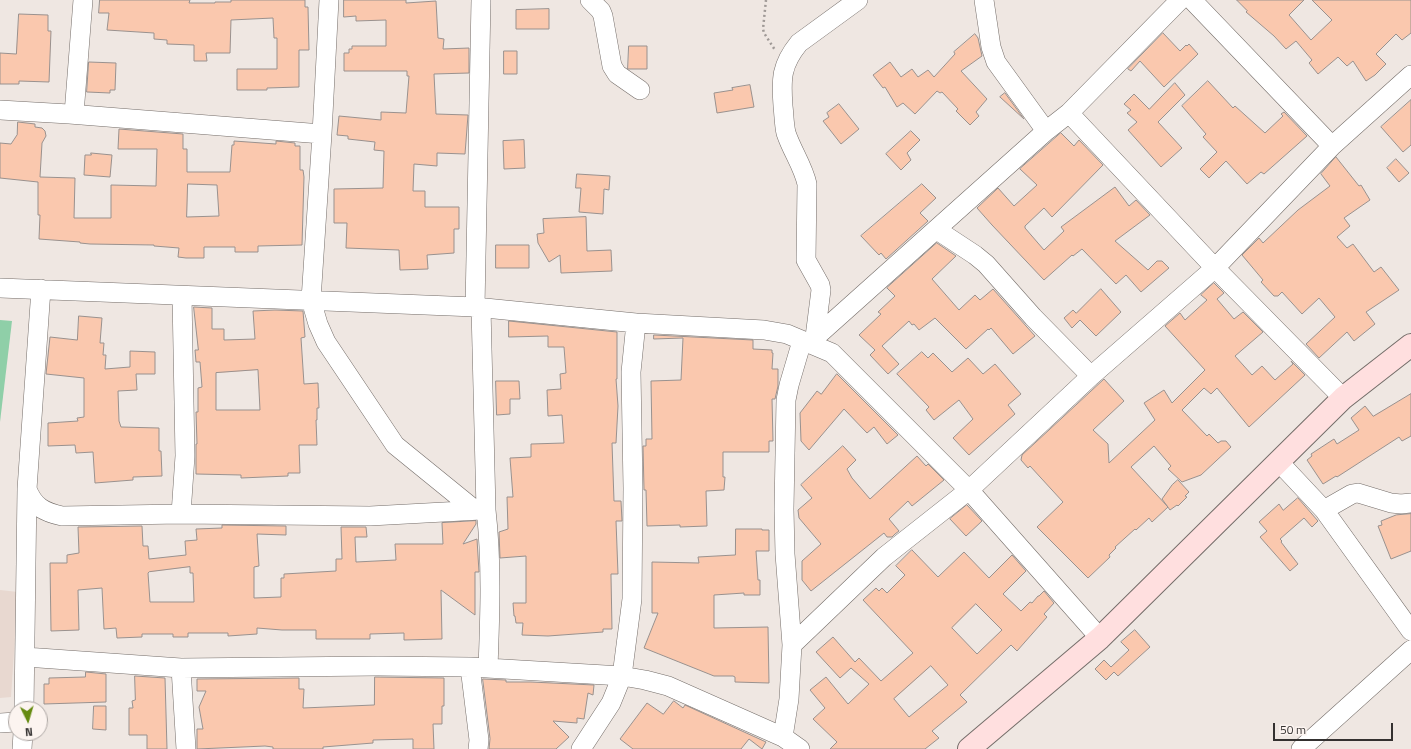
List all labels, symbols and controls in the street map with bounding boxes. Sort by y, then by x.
north arrow [8,701,48,741]
scale bar [1275,715,1395,741]
text: 50 m [1280,720,1306,739]
text: N [24,724,33,740]

